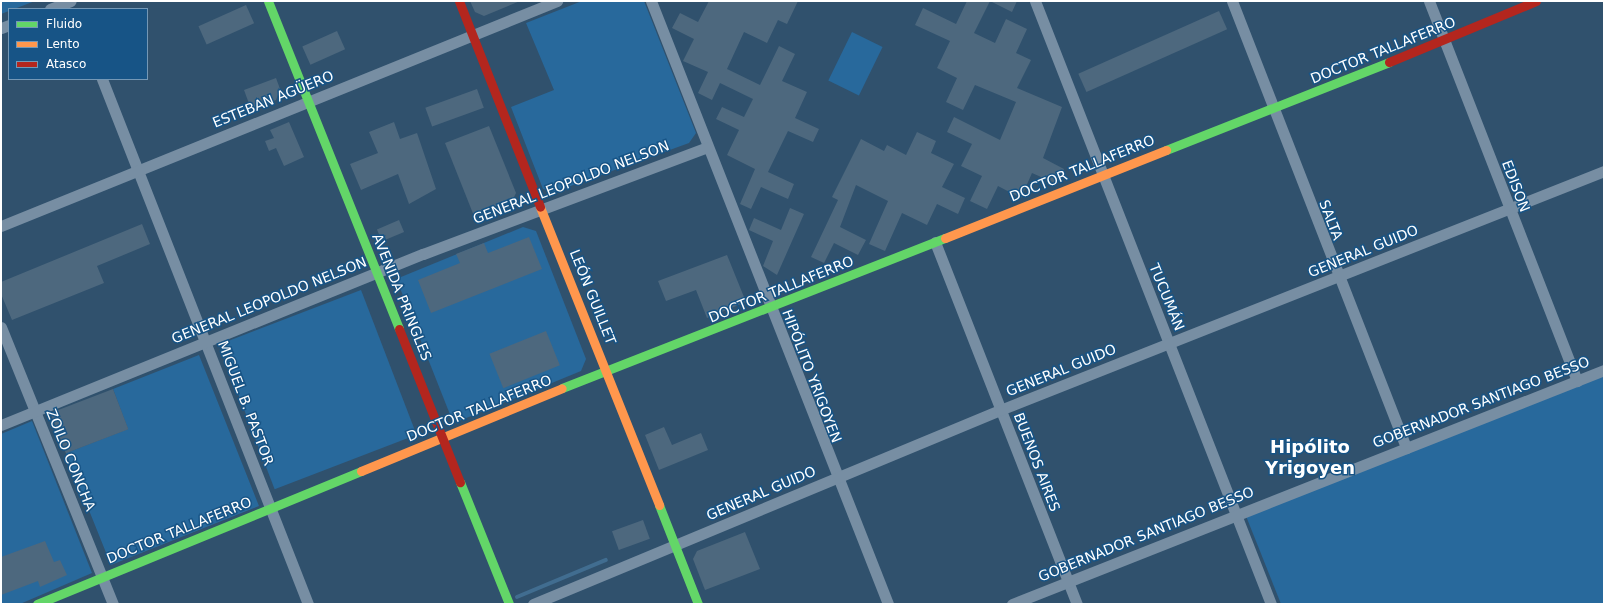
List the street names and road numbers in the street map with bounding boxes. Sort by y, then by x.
street label: DOCTOR TALLAFERRO [1308,13,1458,87]
street label: ESTEBAN AGÜERO [210,67,336,131]
street label: DOCTOR TALLAFERRO [1007,131,1157,205]
street label: GENERAL LEOPOLDO NELSON [471,137,671,227]
street label: EDISON [1498,158,1534,214]
street label: SALTA [1316,198,1346,242]
street label: GENERAL GUIDO [1306,221,1420,281]
street label: AVENIDA PRINGLES [369,231,435,363]
street label: LEÓN GUILLET [566,247,620,347]
street label: DOCTOR TALLAFERRO [706,252,856,326]
street label: GENERAL LEOPOLDO NELSON [169,253,369,347]
street label: TUCUMÁN [1146,261,1188,333]
street label: HIPÓLITO YRIGOYEN [779,307,845,445]
street label: MIGUEL B. PASTOR [214,338,278,468]
street label: GENERAL GUIDO [1004,340,1118,400]
street label: GOBERNADOR SANTIAGO BESSO [1370,353,1592,451]
street label: DOCTOR TALLAFERRO [404,371,554,445]
street label: ZOILO CONCHA [43,406,99,514]
street label: BUENOS AIRES [1010,410,1064,514]
street label: GENERAL GUIDO [704,462,818,524]
street label: GOBERNADOR SANTIAGO BESSO [1036,483,1256,585]
street label: DOCTOR TALLAFERRO [104,493,254,567]

